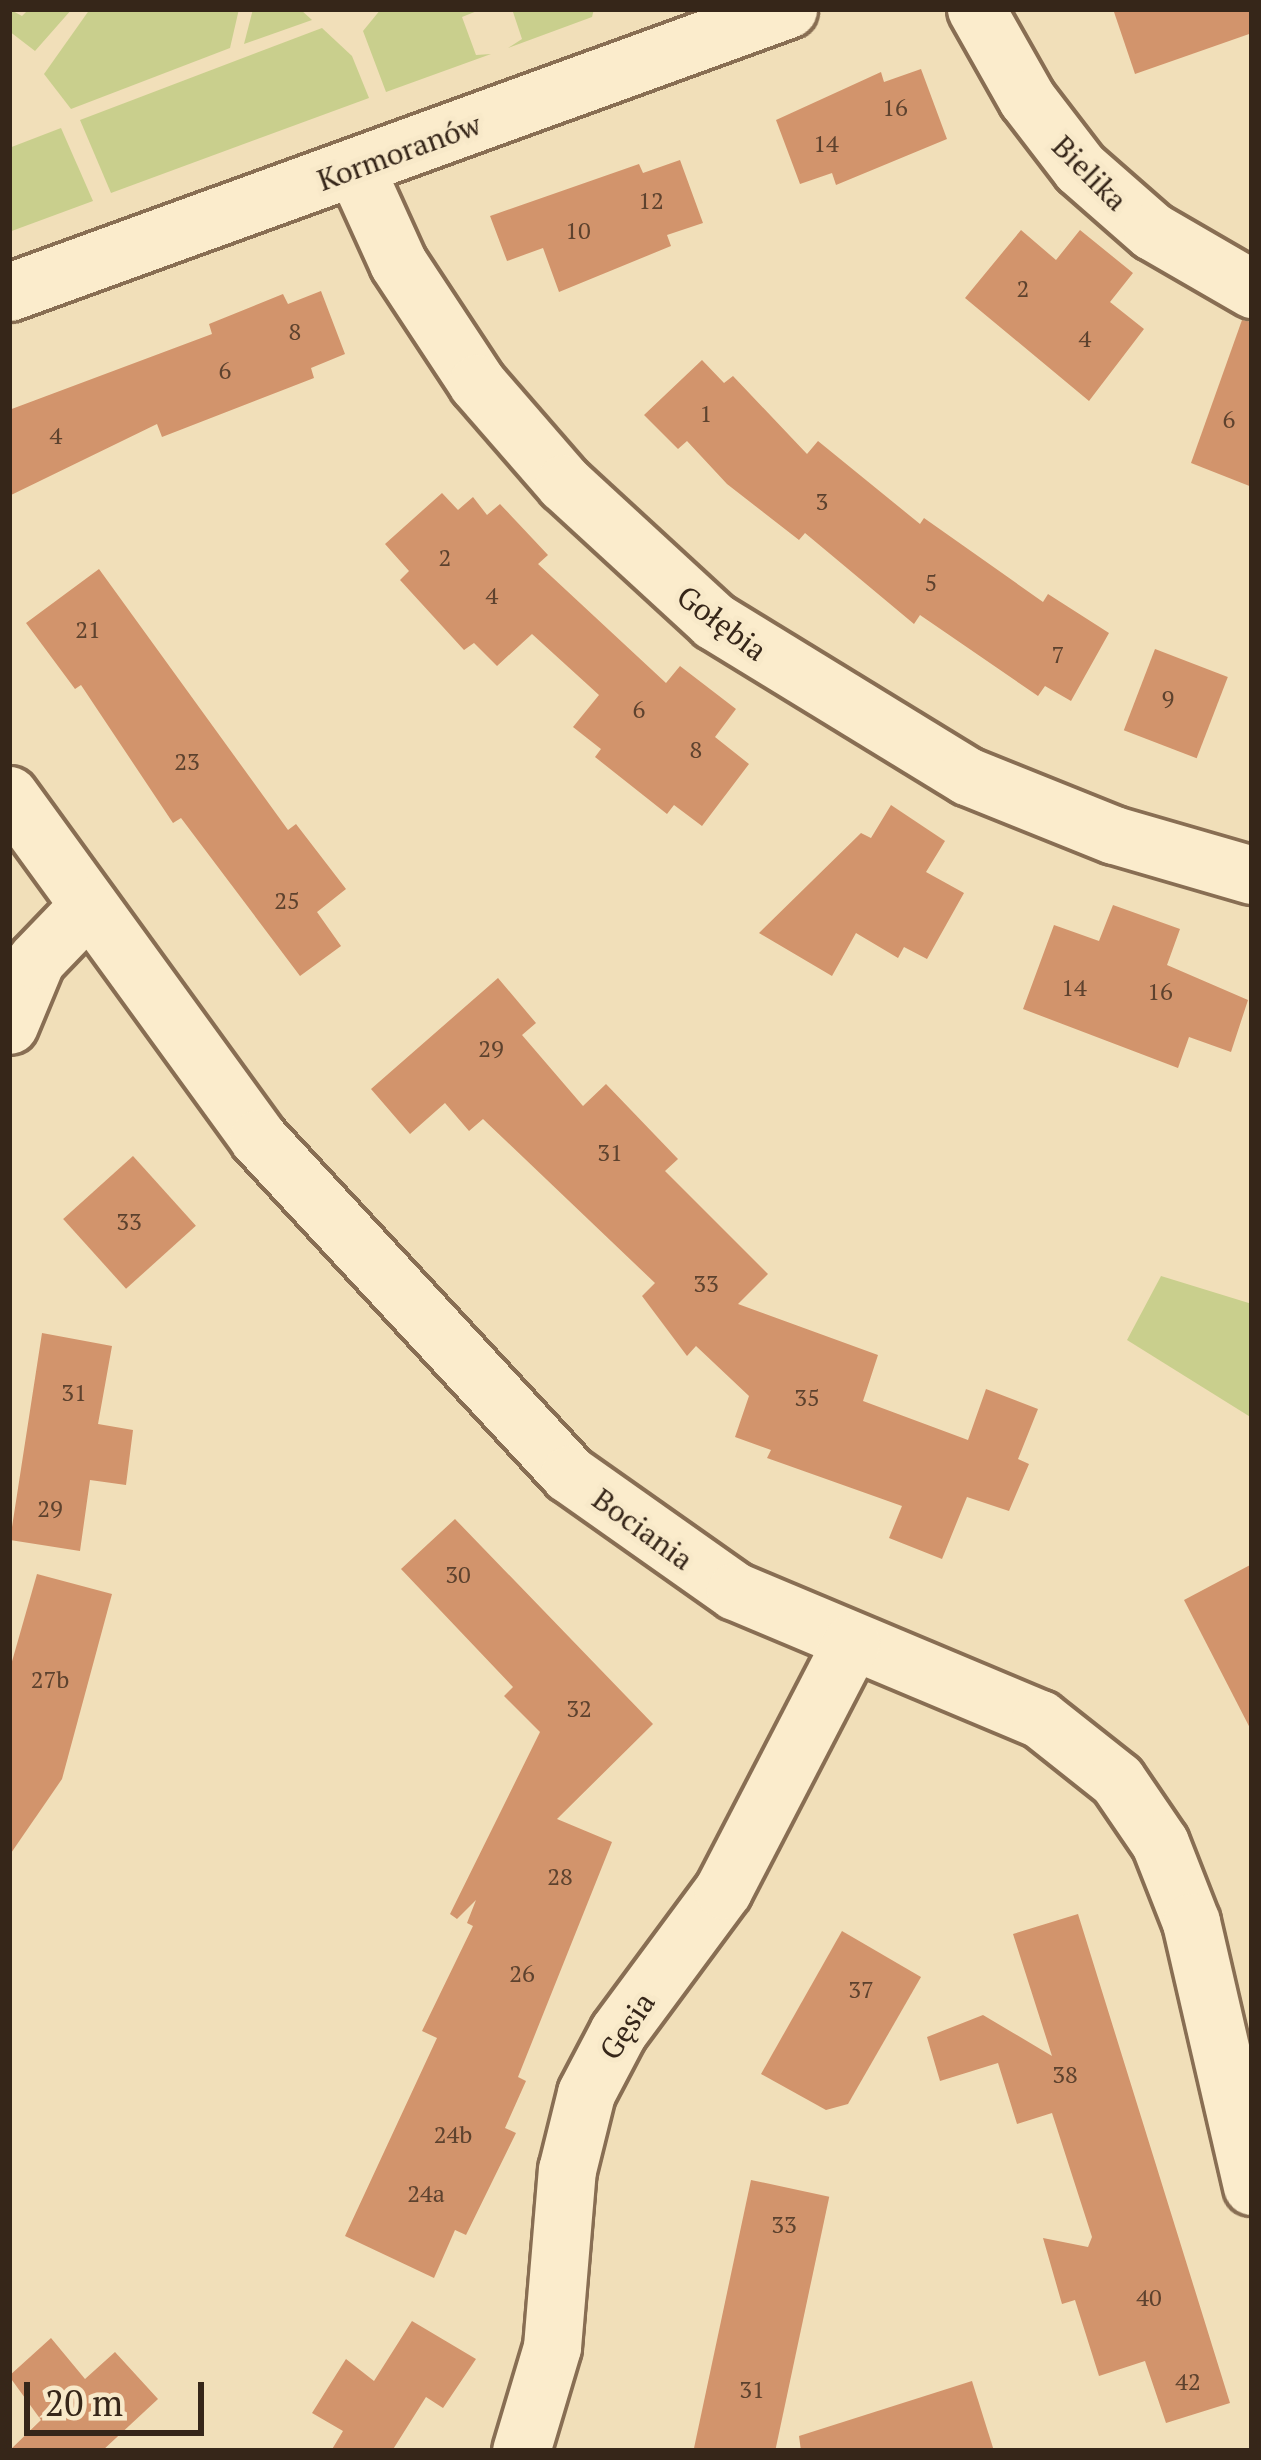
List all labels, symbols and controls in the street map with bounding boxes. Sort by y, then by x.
house number: 16 [882,94,908,122]
street label: Kormoranów [312,106,486,198]
street label: Bielika [1045,128,1135,218]
house number: 14 [813,130,839,158]
house number: 12 [638,187,664,215]
house number: 10 [565,217,591,245]
house number: 2 [1017,275,1029,303]
house number: 8 [289,318,301,346]
house number: 4 [1079,325,1091,353]
house number: 6 [219,357,231,385]
house number: 1 [700,400,712,428]
house number: 6 [1223,406,1235,434]
house number: 4 [50,422,62,450]
house number: 3 [816,488,828,516]
house number: 2 [439,544,451,572]
house number: 5 [925,569,937,597]
street label: Gołębia [670,578,774,668]
house number: 4 [486,582,498,610]
house number: 21 [75,616,101,644]
house number: 7 [1052,641,1064,669]
house number: 9 [1162,685,1174,713]
house number: 6 [633,696,645,724]
house number: 8 [690,736,702,764]
house number: 23 [174,748,200,776]
house number: 25 [274,887,300,915]
house number: 14 [1061,974,1087,1002]
house number: 16 [1147,978,1173,1006]
house number: 29 [478,1035,504,1063]
house number: 31 [597,1139,623,1167]
house number: 33 [116,1208,142,1236]
house number: 33 [693,1270,719,1298]
house number: 31 [61,1379,87,1407]
house number: 35 [794,1384,820,1412]
street label: Bociania [586,1481,700,1577]
house number: 29 [37,1495,63,1523]
house number: 30 [445,1561,471,1589]
house number: 27b [31,1666,69,1694]
house number: 32 [566,1695,592,1723]
house number: 28 [547,1863,573,1891]
house number: 26 [509,1960,535,1988]
house number: 37 [848,1976,874,2004]
street label: Gęsia [592,1986,662,2066]
house number: 38 [1052,2061,1078,2089]
house number: 24b [434,2121,472,2149]
house number: 24a [407,2180,445,2208]
house number: 33 [771,2211,797,2239]
house number: 40 [1136,2284,1162,2312]
scale bar [30,2358,210,2432]
house number: 42 [1175,2368,1201,2396]
house number: 31 [739,2376,765,2404]
text: 20 m [45,2379,123,2426]

